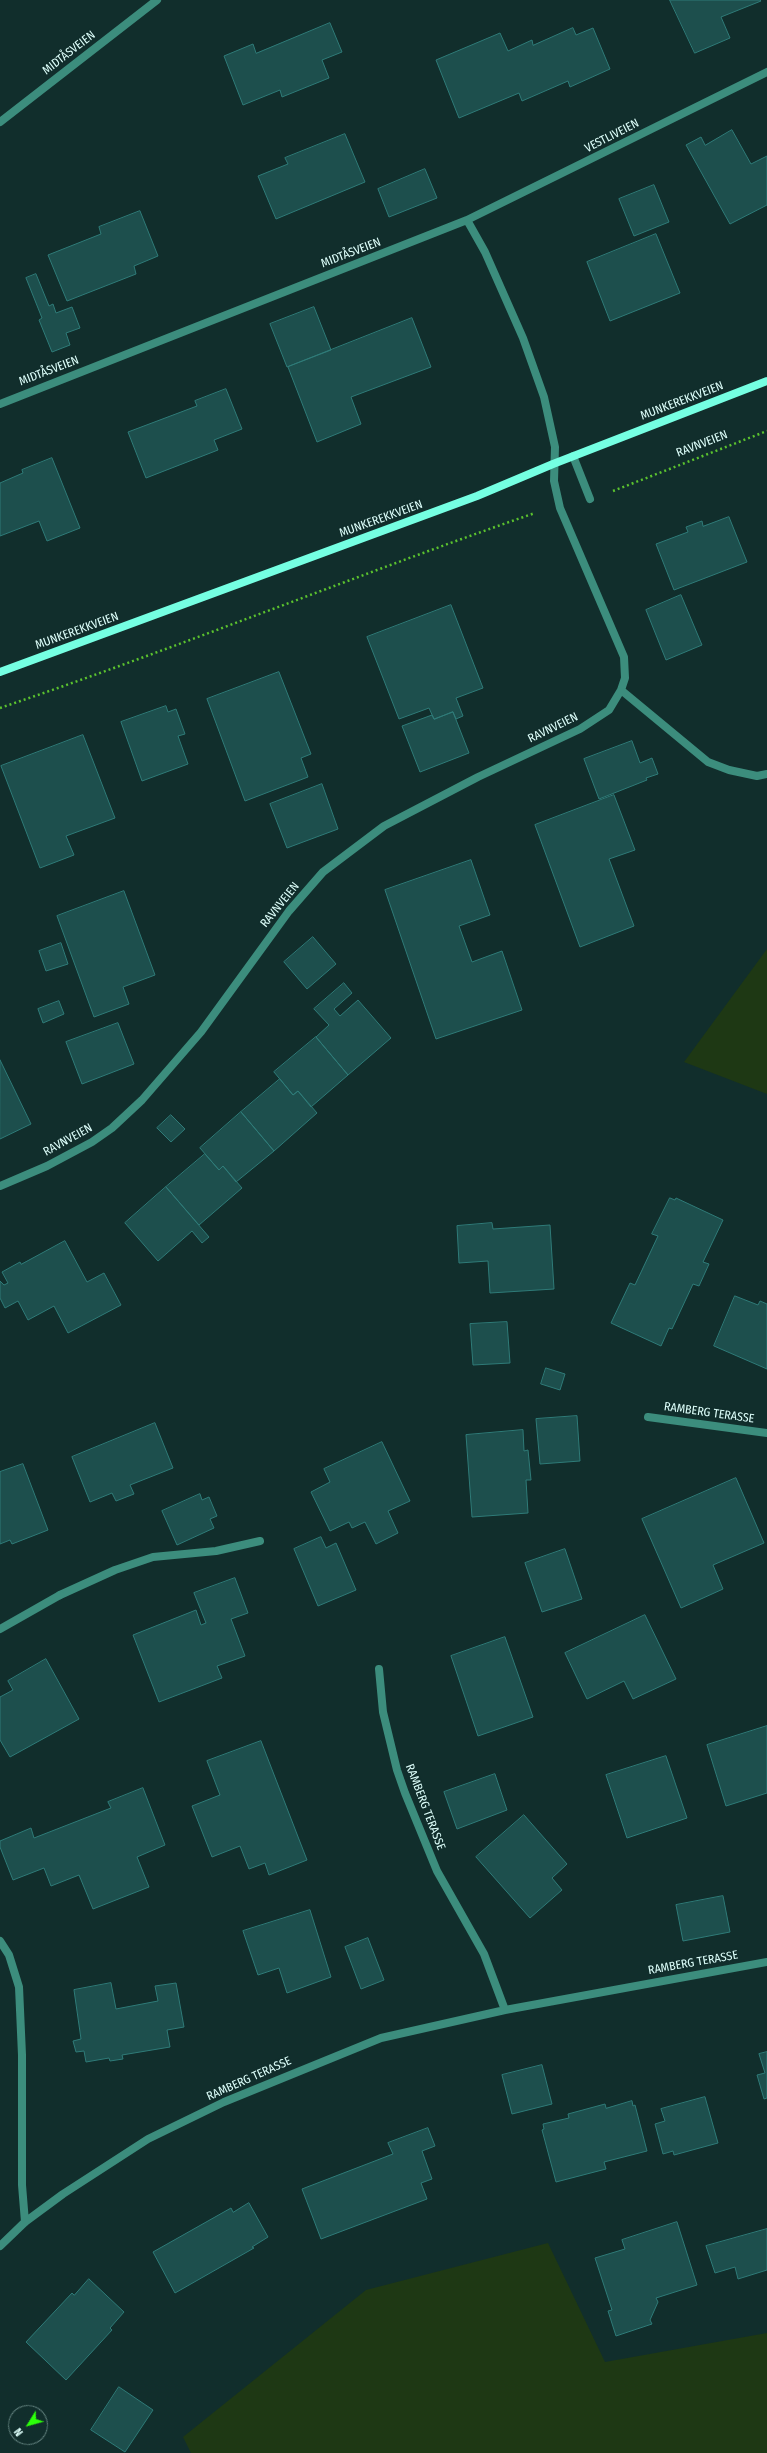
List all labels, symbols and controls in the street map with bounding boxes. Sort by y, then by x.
street label: MIDTÅSVEIEN [40,28,98,78]
street label: VESTLIVEIEN [582,116,642,156]
street label: MIDTÅSVEIEN [319,235,383,271]
street label: MIDTÅSVEIEN [17,353,81,389]
street label: MUNKEREKKVEIEN [639,379,725,423]
street label: RAVNVEIEN [674,428,730,460]
street label: MUNKEREKKVEIEN [337,497,425,541]
street label: MUNKEREKKVEIEN [33,609,121,653]
street label: RAVNVEIEN [526,710,580,746]
street label: RAVNVEIEN [257,880,303,930]
street label: RAVNVEIEN [41,1121,95,1159]
street label: RAMBERG TERASSE [663,1400,755,1426]
street label: RAMBERG TERASSE [402,1762,448,1852]
street label: RAMBERG TERASSE [647,1948,739,1978]
street label: RAMBERG TERASSE [204,2054,294,2104]
north arrow [8,2405,48,2445]
text: N [12,2425,26,2438]

